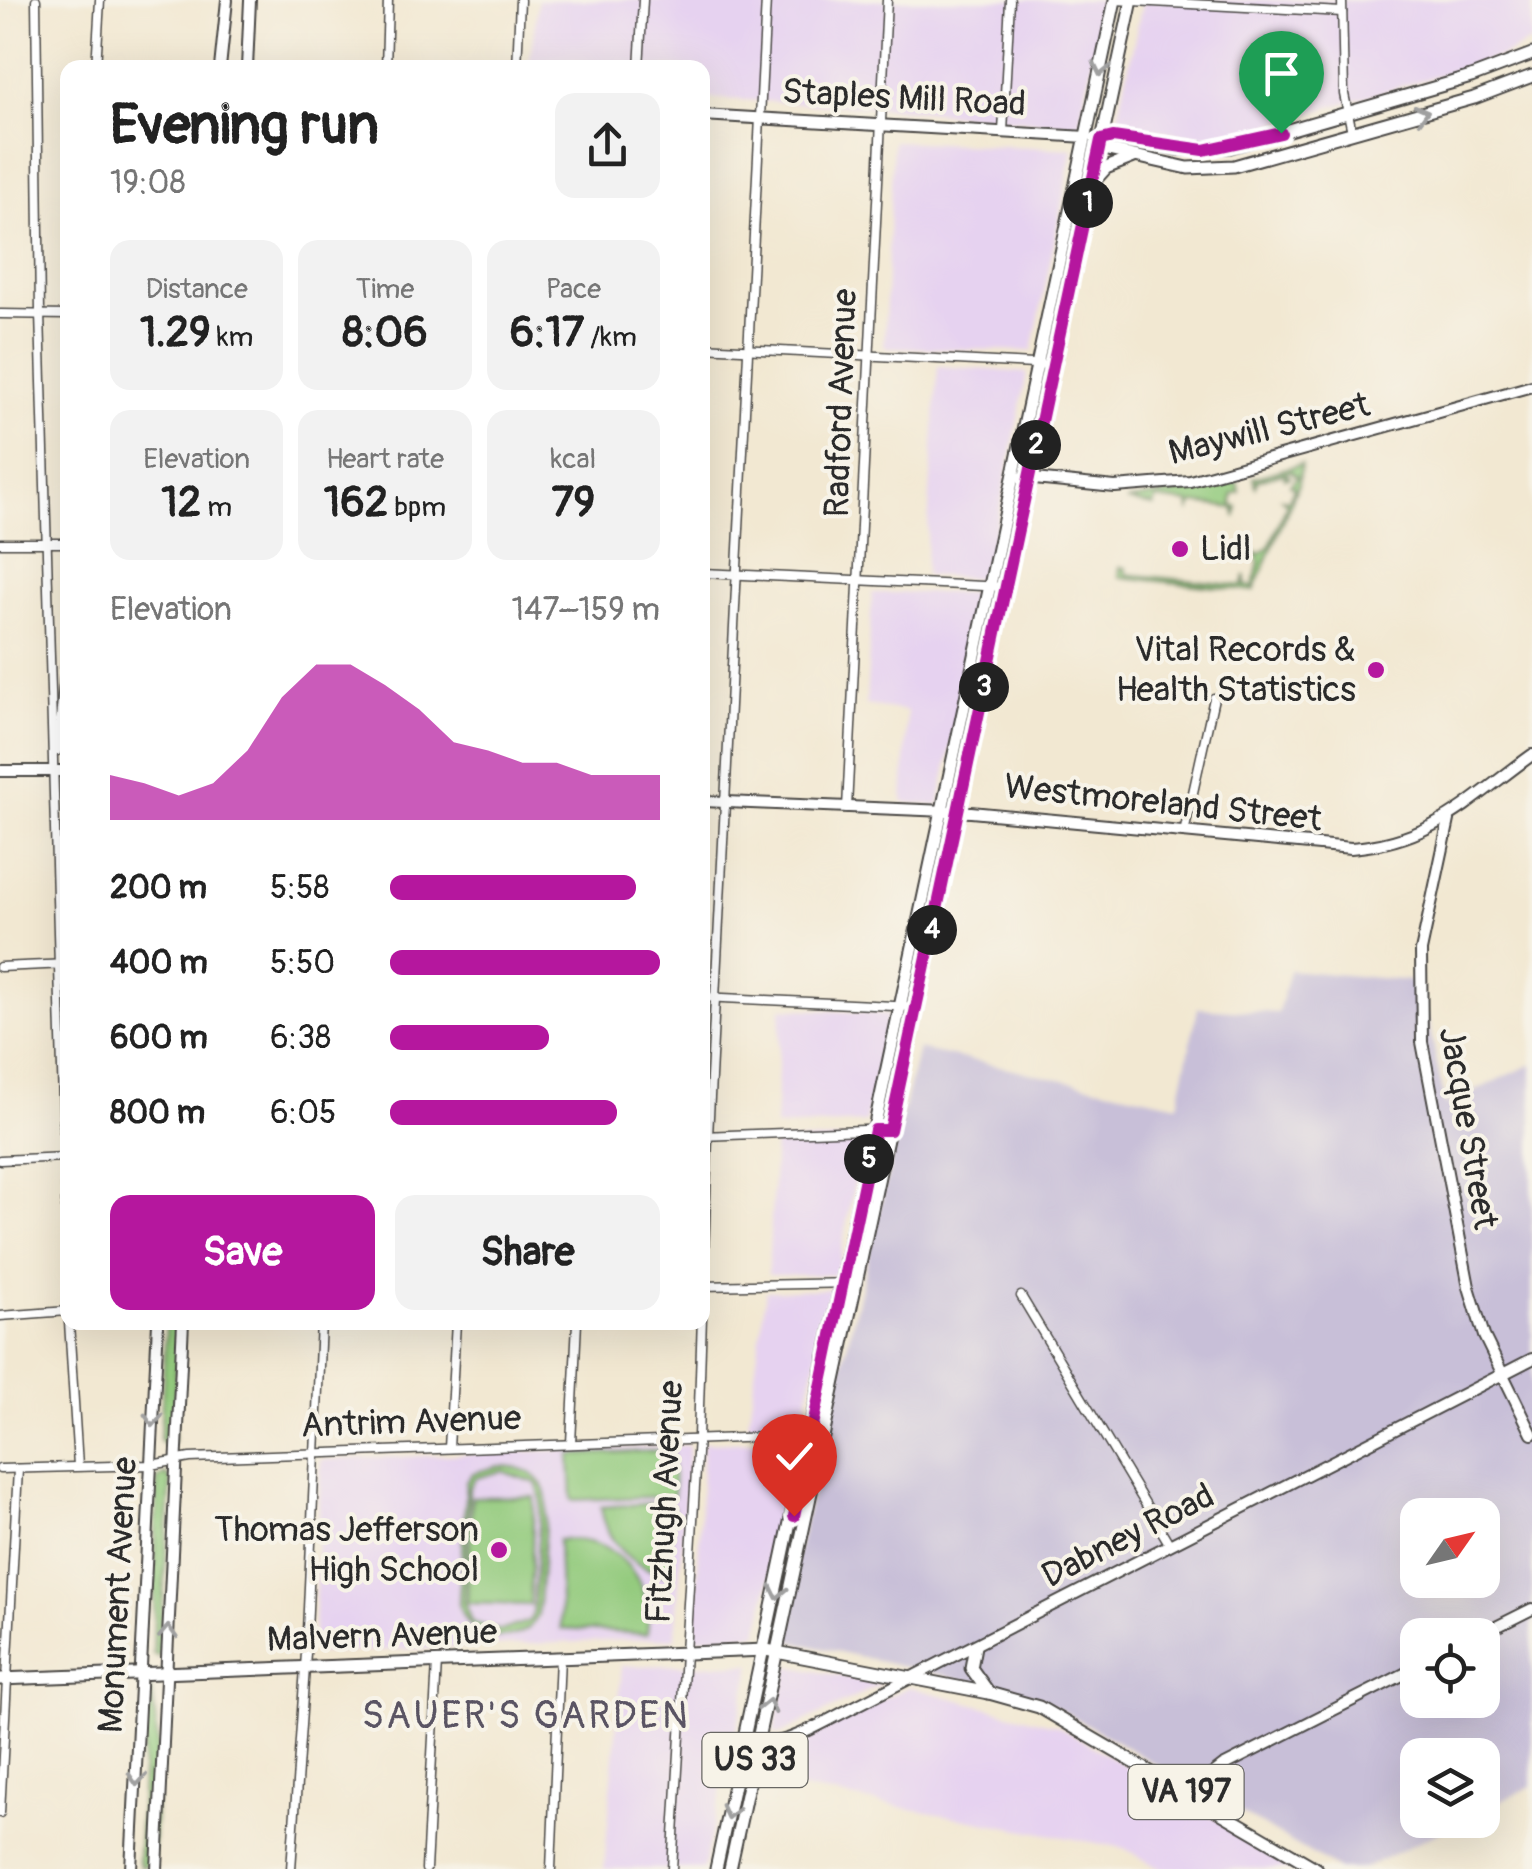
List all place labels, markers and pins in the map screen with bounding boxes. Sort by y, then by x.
pin [1239,31,1324,134]
pin: 1 [1063,178,1113,228]
pin: 2 [1011,420,1061,470]
place label: Lidl [1200,527,1251,571]
marker: Lidl [1169,538,1191,560]
place label: Vital Records & Health Statistics [1116,628,1356,712]
marker: Vital Records & Health Statistics [1365,659,1387,681]
pin: 3 [959,662,1009,712]
pin: 4 [907,905,957,955]
pin: 5 [844,1134,894,1184]
pin [752,1414,837,1517]
place label: Thomas Jefferson High School [214,1508,479,1592]
marker: Thomas Jefferson High School [488,1539,510,1561]

